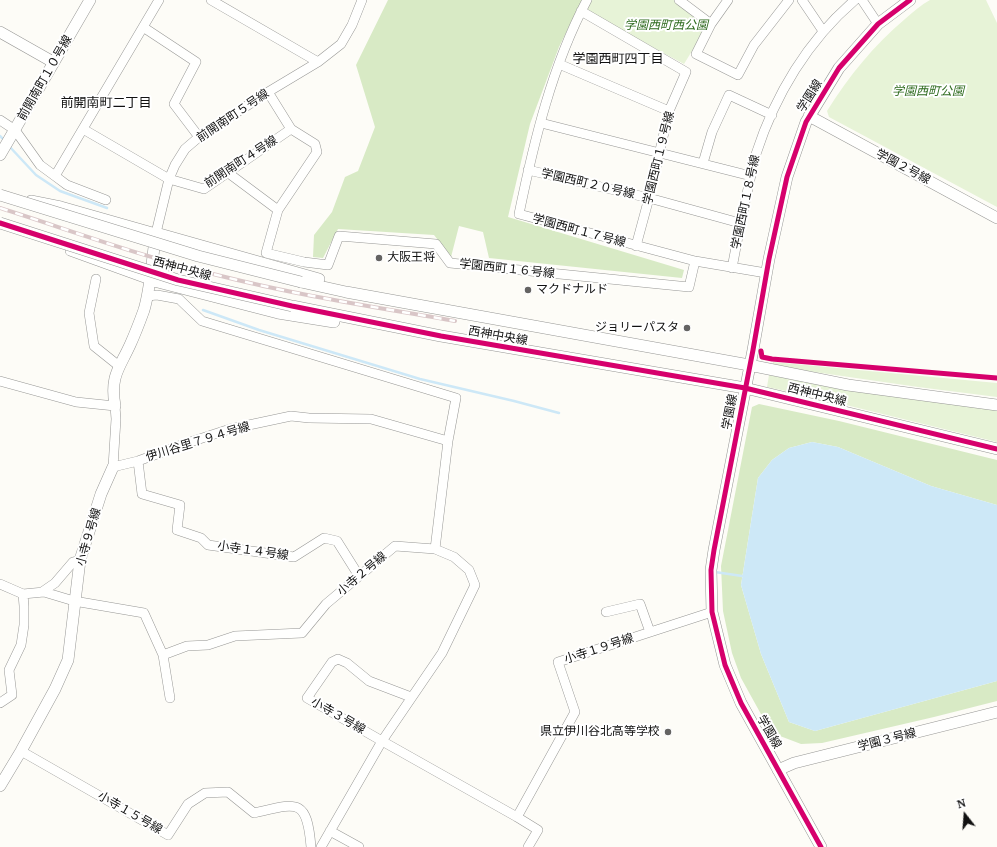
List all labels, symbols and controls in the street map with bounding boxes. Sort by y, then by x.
park label: 学園西町西公園 [624,19,708,33]
street label: 前開南町１０号線 [15,33,75,123]
district label: 学園西町四丁目 [573,51,663,67]
street label: 学園線 [794,77,826,115]
park label: 学園西町公園 [892,85,964,99]
street label: 前開南町５号線 [194,87,272,145]
district label: 前開南町二丁目 [61,95,151,111]
street label: 学園西町１９号線 [640,110,678,206]
street label: 前開南町４号線 [202,133,280,191]
street label: 学園２号線 [873,147,933,187]
street label: 学園西町１８号線 [729,154,763,250]
street label: 学園西町２０号線 [540,166,636,202]
street label: 学園西町１７号線 [531,212,627,250]
place label: 大阪王将 [387,251,435,265]
marker: 大阪王将 [374,253,384,263]
street label: 西神中央線 [151,254,213,284]
street label: 学園西町１６号線 [459,257,555,281]
place label: マクドナルド [536,283,608,297]
marker: マクドナルド [523,285,533,295]
place label: ジョリーパスタ [595,321,679,335]
marker: ジョリーパスタ [682,323,692,333]
street label: 西神中央線 [467,324,529,348]
street label: 西神中央線 [786,381,848,409]
street label: 学園線 [719,393,741,431]
street label: 伊川谷里７９４号線 [144,419,252,465]
street label: 小寺９号線 [74,506,104,568]
street label: 小寺１４号線 [216,539,290,563]
street label: 小寺２号線 [334,549,390,599]
street label: 小寺１９号線 [563,631,635,667]
street label: 小寺３号線 [308,695,368,737]
street label: 学園線 [754,713,784,751]
place label: 県立伊川谷北高等学校 [540,725,660,739]
street label: 学園３号線 [856,726,918,754]
marker: 県立伊川谷北高等学校 [663,727,673,737]
street label: 小寺１５号線 [95,789,165,837]
north arrow [945,795,985,835]
text: N [955,796,968,811]

